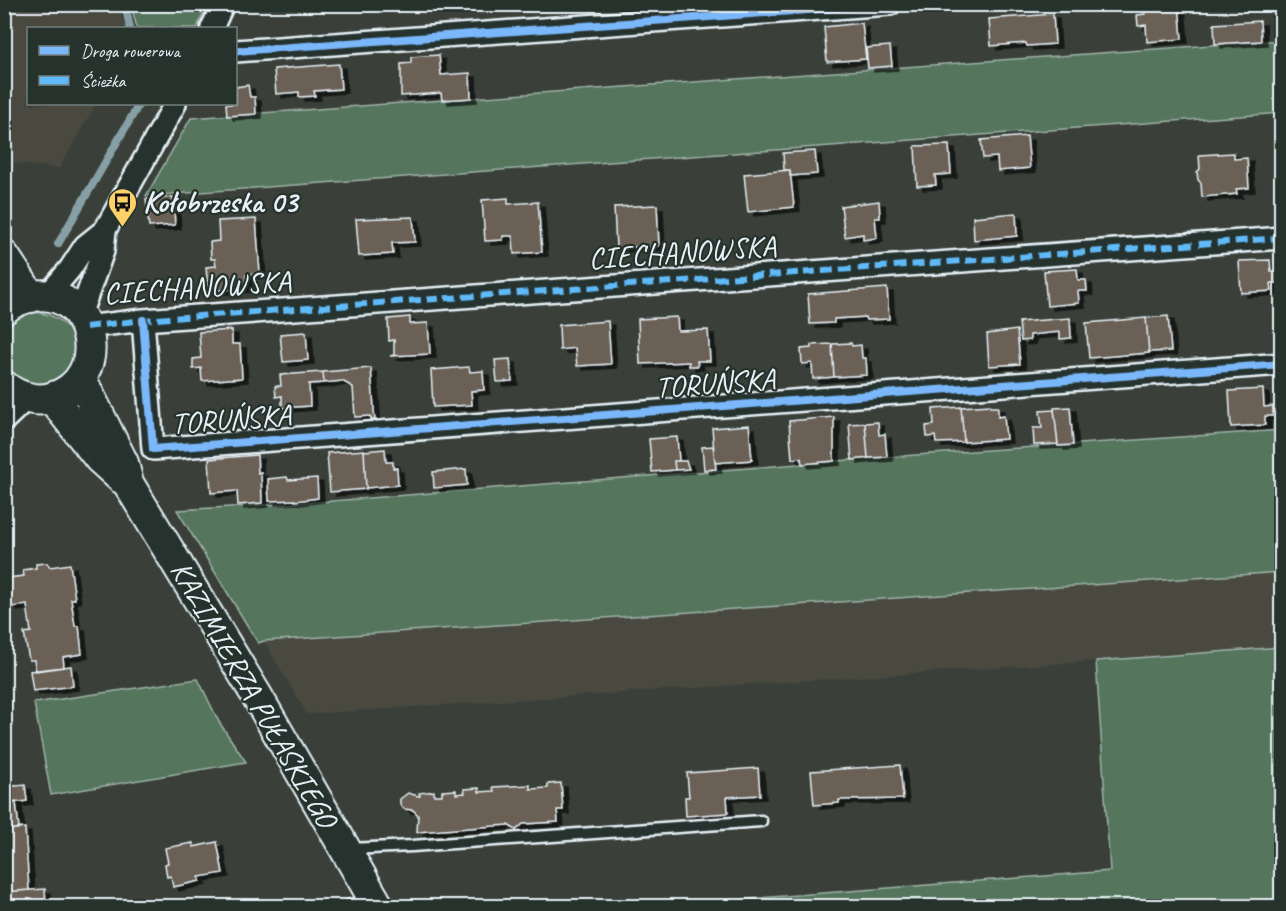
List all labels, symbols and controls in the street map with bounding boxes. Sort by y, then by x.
legend [27,27,237,105]
text: Droga rowerowa [81,40,182,62]
text: Ścieżka [81,70,127,92]
place label: Kołobrzeska 03 [143,183,300,221]
bus stop icon: Kołobrzeska 03 [106,186,138,228]
street label: CIECHANOWSKA [587,226,778,277]
street label: CIECHANOWSKA [102,261,293,312]
street label: TORUŃSKA [654,360,778,406]
street label: TORUŃSKA [170,396,294,442]
street label: KAZIMIERZA PUŁASKIEGO [162,554,347,837]

